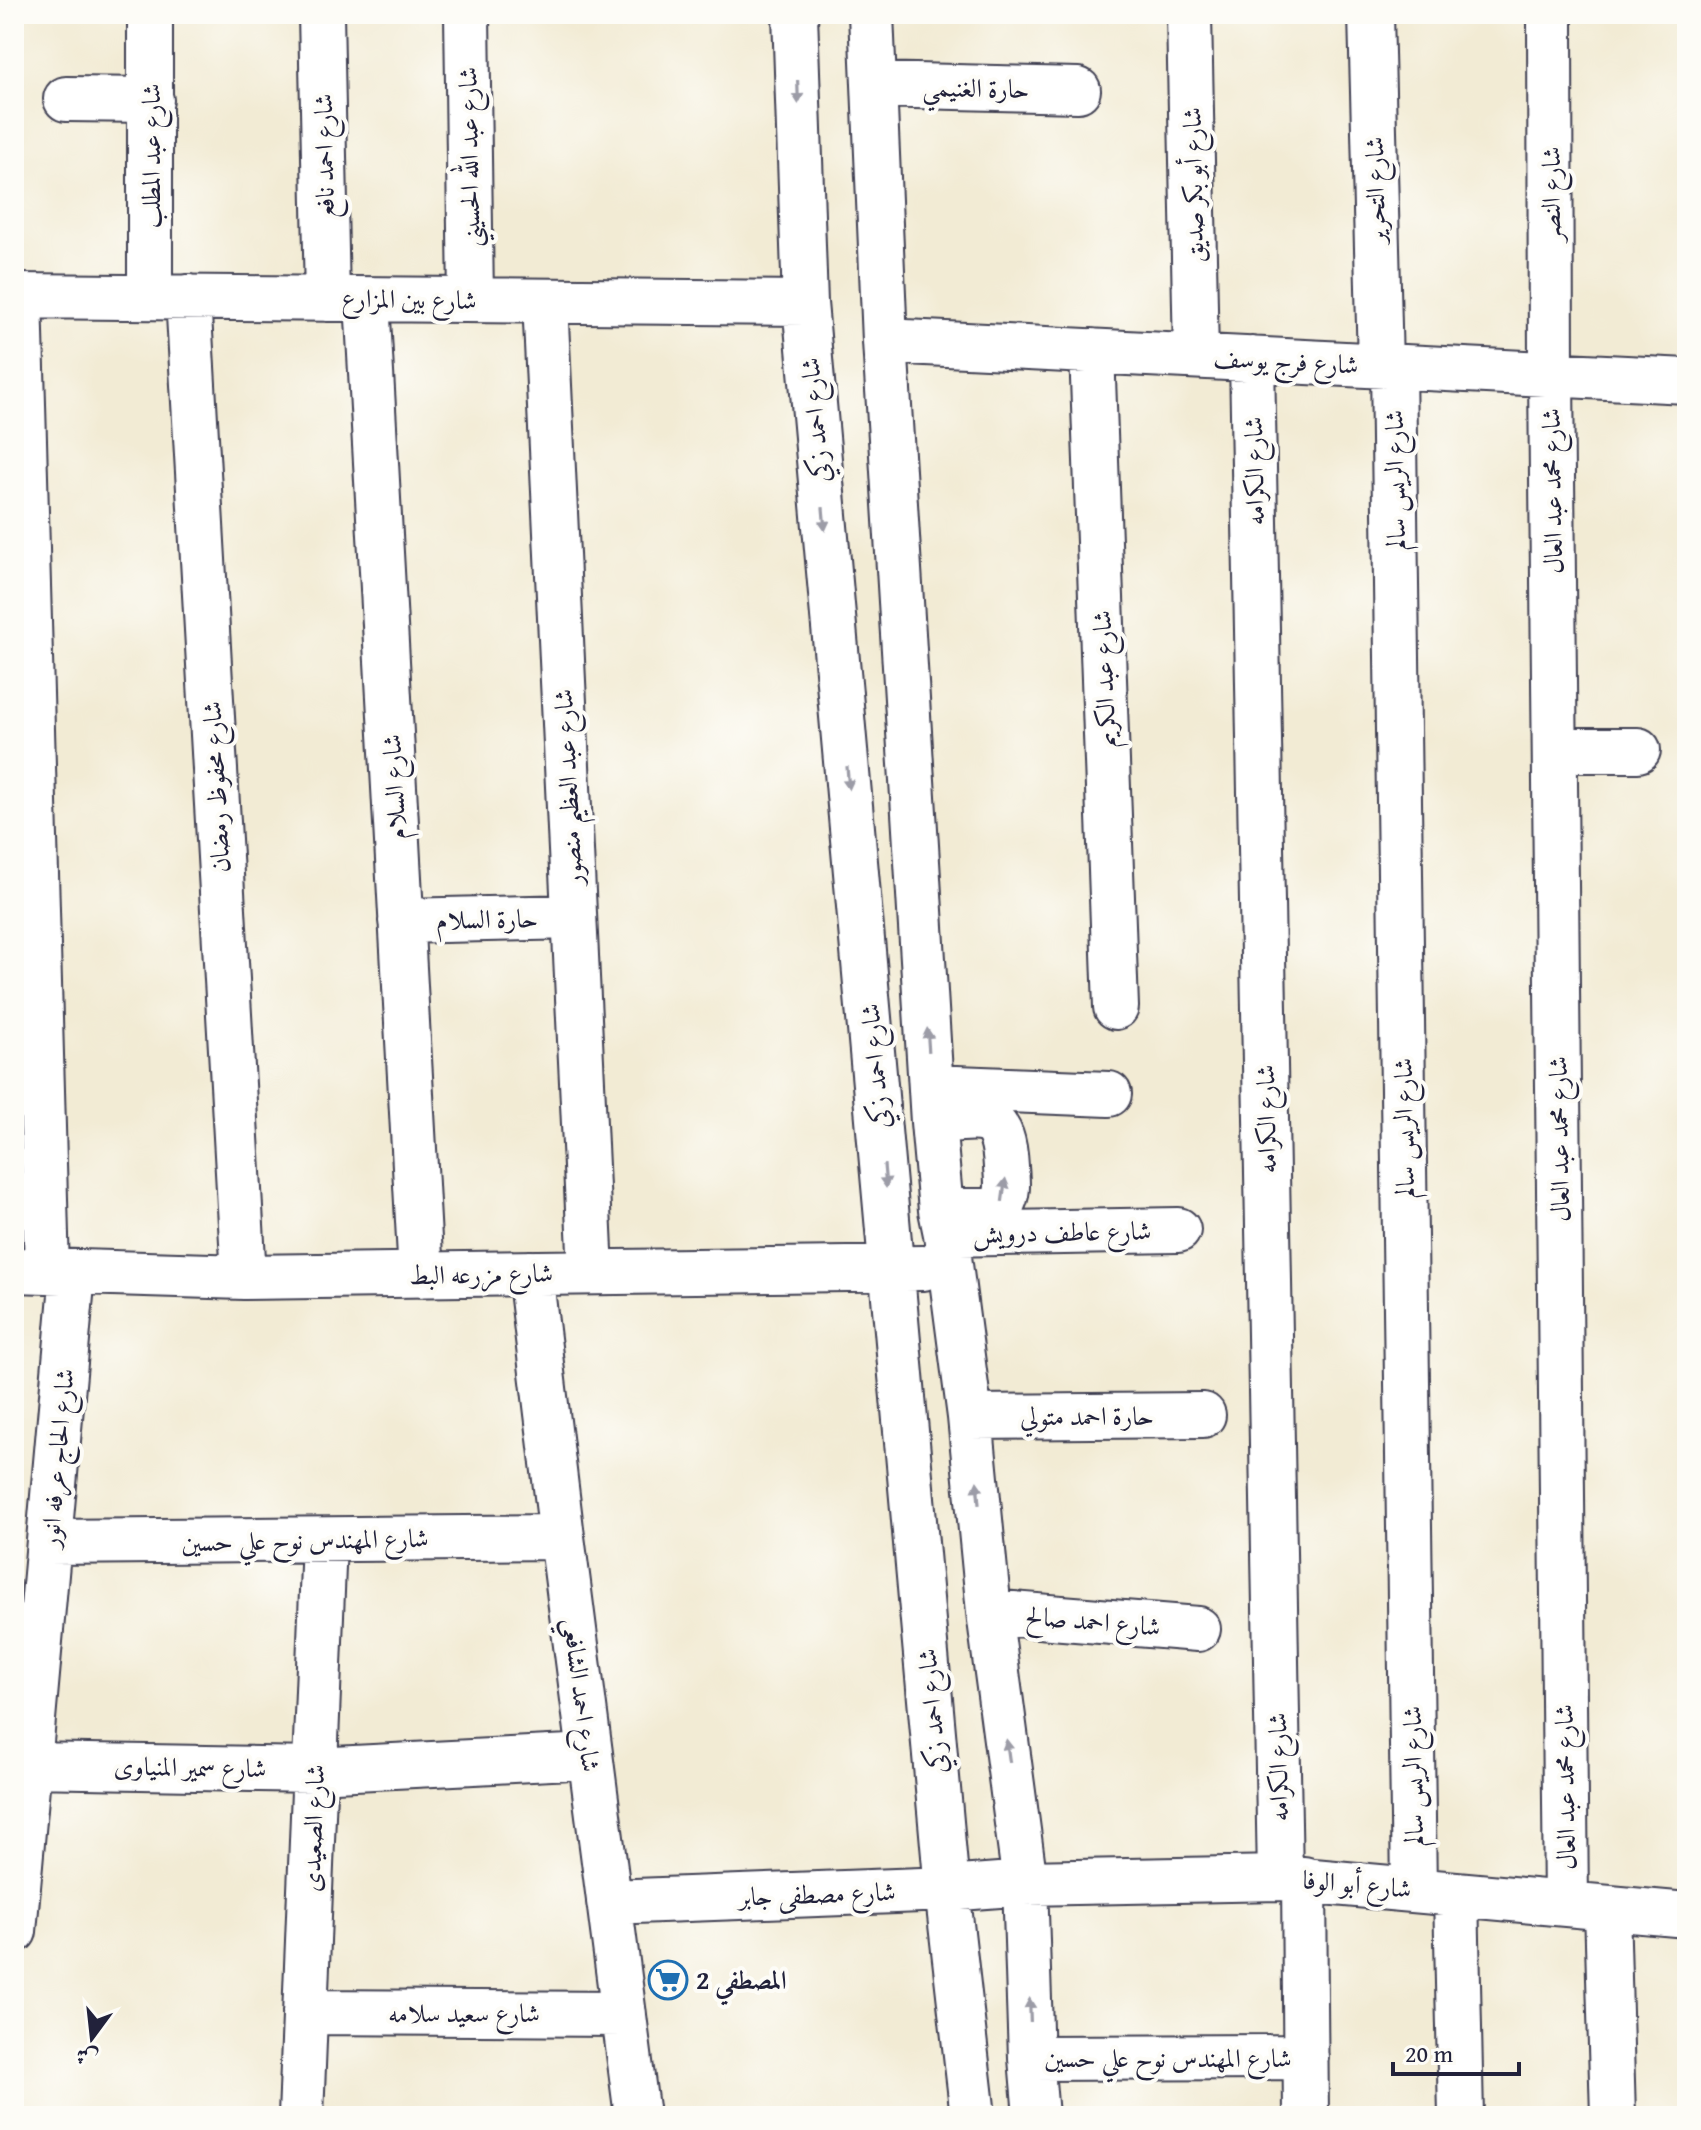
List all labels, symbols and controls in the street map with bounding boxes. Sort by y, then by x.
street label: شارع عبد الله الحسيني [447,66,495,247]
street label: حارة الغنيمي [922,67,1030,114]
one-way arrow [791,80,804,105]
street label: شارع عبد المطلب [131,84,173,228]
street label: شارع احمد نافع [303,93,349,219]
street label: شارع أبو بكر صديق [1172,107,1216,263]
street label: شارع التحرير [1354,136,1398,247]
street label: شارع النصر [1531,146,1573,245]
street label: شارع بين المزارع [341,278,477,322]
street label: شارع فرج يوسف [1212,337,1360,389]
street label: شارع احمد زكي [790,356,842,484]
street label: شارع محمد عبد العال [1531,408,1575,574]
street label: شارع الريس سالم [1374,409,1419,551]
street label: شارع الكرامه [1233,416,1277,526]
one-way arrow [818,507,831,532]
street label: شارع عبد الكريم [1082,610,1129,748]
street label: شارع عبد العظيم منصور [543,688,599,889]
street label: شارع محفوظ رمضان [192,700,242,874]
street label: شارع السلام [371,733,420,841]
one-way arrow [842,766,855,791]
street label: حارة السلام [436,898,538,943]
street label: شارع احمد زكي [850,1002,902,1130]
one-way arrow [922,1027,935,1052]
street label: شارع محمد عبد العال [1538,1056,1582,1222]
street label: شارع الريس سالم [1383,1057,1428,1199]
street label: شارع الكرامه [1245,1064,1289,1174]
one-way arrow [878,1164,891,1189]
one-way arrow [998,1177,1011,1202]
street label: شارع عاطف درويش [972,1210,1152,1256]
street label: شارع مزرعه البط [409,1253,554,1297]
street label: شارع الحاج عرفه انور [29,1367,89,1553]
street label: حارة احمد متولي [1020,1396,1154,1438]
one-way arrow [971,1480,984,1505]
street label: شارع المهندس نوح علي حسين [181,1518,429,1567]
street label: شارع احمد صالح [1023,1595,1162,1649]
street label: شارع احمد الشافعي [549,1616,611,1775]
street label: شارع احمد زكي [907,1647,959,1775]
street label: شارع محمد عبد العال [1544,1704,1588,1870]
street label: شارع الريس سالم [1392,1705,1437,1847]
street label: شارع الكرامه [1257,1712,1301,1822]
one-way arrow [1001,1739,1014,1764]
street label: شارع سمير المنياوى [113,1746,267,1790]
street label: شارع الصعيدى [291,1763,337,1893]
street label: شارع أبو الوفا [1301,1859,1413,1911]
street label: شارع مصطفى جابر [735,1871,896,1919]
supermarket icon: المصطفي 2 [647,1959,689,2001]
place label: المصطفي 2 [696,1960,787,2006]
street label: شارع سعيد سلامه [388,1993,540,2035]
one-way arrow [1023,1997,1036,2022]
north arrow [52,1998,132,2078]
scale bar [1393,2026,1519,2076]
text: 20 m [1405,2036,1453,2071]
street label: شارع المهندس نوح علي حسين [1044,2038,1292,2083]
text: ش [72,2039,102,2076]

